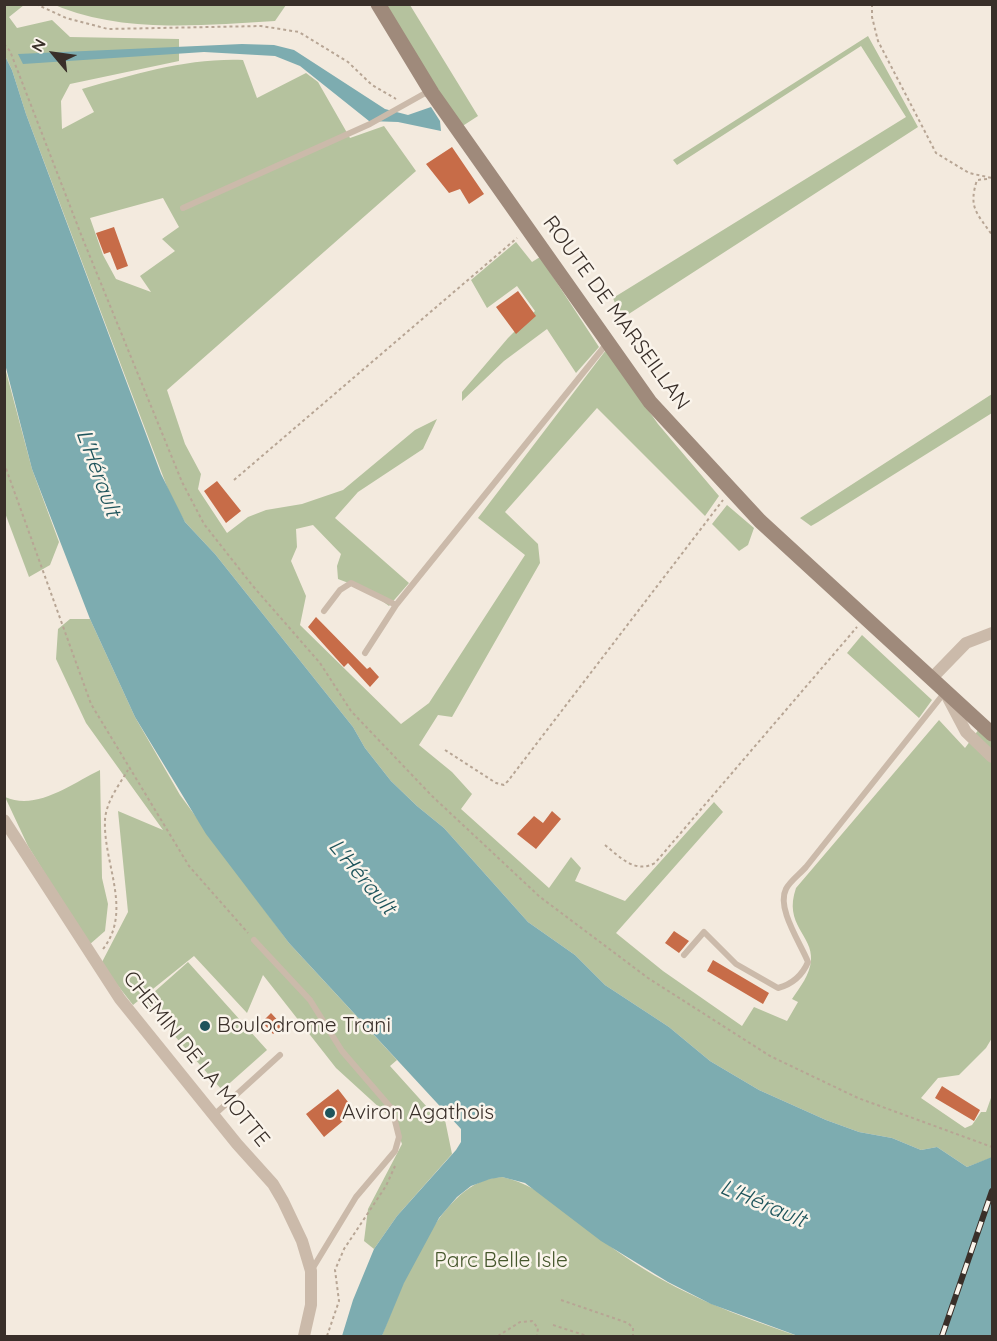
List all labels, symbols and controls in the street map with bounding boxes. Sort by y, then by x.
north arrow [24,24,84,84]
text: N [27,35,50,55]
street label: ROUTE DE MARSEILLAN [537,211,695,415]
water label: L'Hérault [70,426,126,520]
water label: L'Hérault [323,834,401,920]
street label: CHEMIN DE LA MOTTE [117,966,275,1152]
place label: Boulodrome Trani [217,1013,391,1039]
marker: Boulodrome Trani [198,1019,212,1033]
place label: Aviron Agathois [342,1100,494,1126]
marker: Aviron Agathois [323,1106,337,1120]
water label: L'Hérault [716,1174,810,1234]
park label: Parc Belle Isle [434,1248,568,1274]

